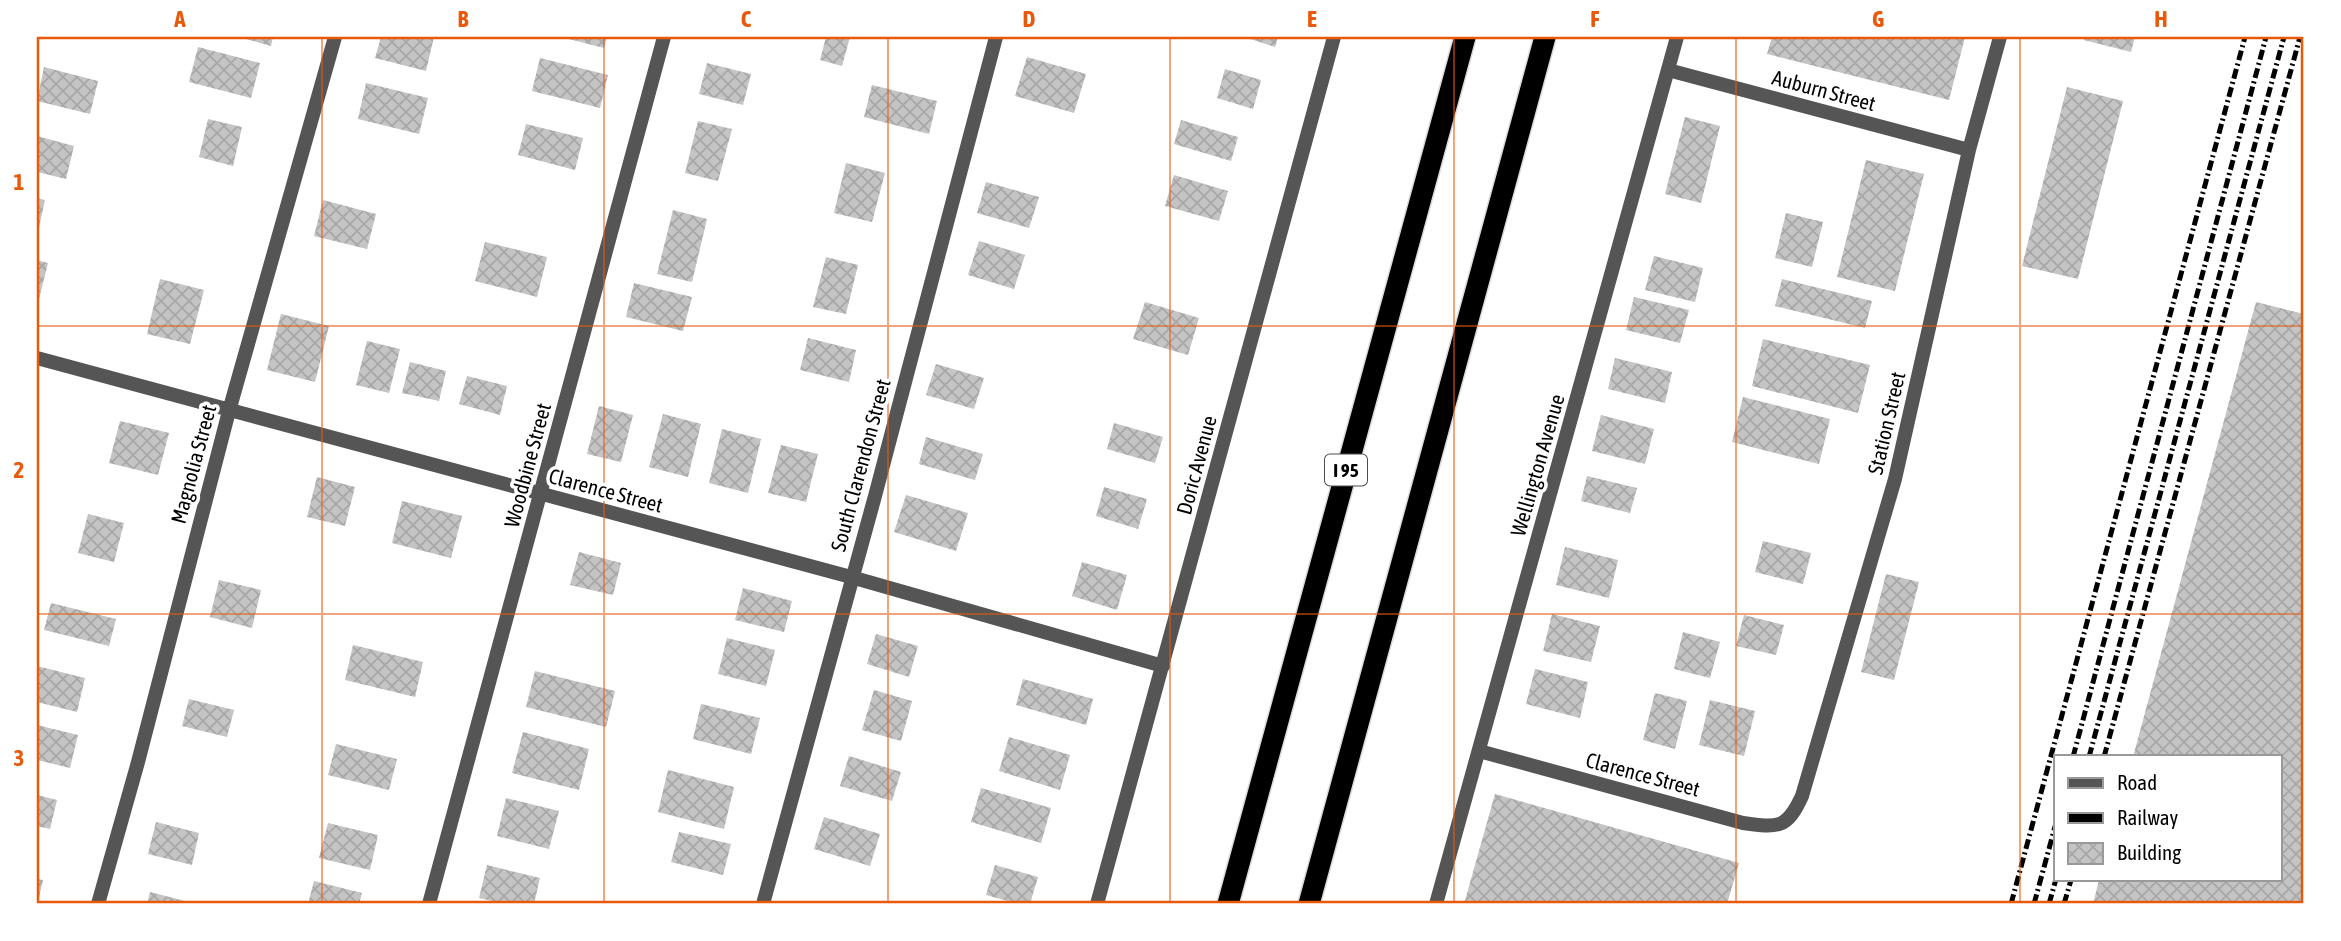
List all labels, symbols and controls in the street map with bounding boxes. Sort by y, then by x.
text: A [173,6,186,32]
text: B [458,6,469,32]
text: C [741,6,752,32]
text: D [1023,6,1036,32]
text: E [1307,6,1317,32]
text: F [1590,6,1600,32]
text: G [1872,6,1884,32]
text: H [2154,6,2168,32]
street label: Auburn Street [1770,65,1878,115]
text: 1 [14,169,25,195]
street label: Station Street [1863,369,1909,477]
street label: South Clarendon Street [825,376,895,554]
street label: Wellington Avenue [1505,391,1569,539]
street label: Woodbine Street [499,400,555,530]
street label: Magnolia Street [166,402,220,526]
street label: Doric Avenue [1171,413,1221,517]
road number: I 95 [1325,454,1367,485]
text: 2 [14,457,24,483]
street label: Clarence Street [546,463,666,517]
text: 3 [14,745,24,771]
street label: Clarence Street [1583,747,1703,801]
legend [2054,755,2282,881]
text: Road [2117,770,2157,794]
text: Railway [2117,805,2179,829]
text: Building [2117,840,2181,864]

